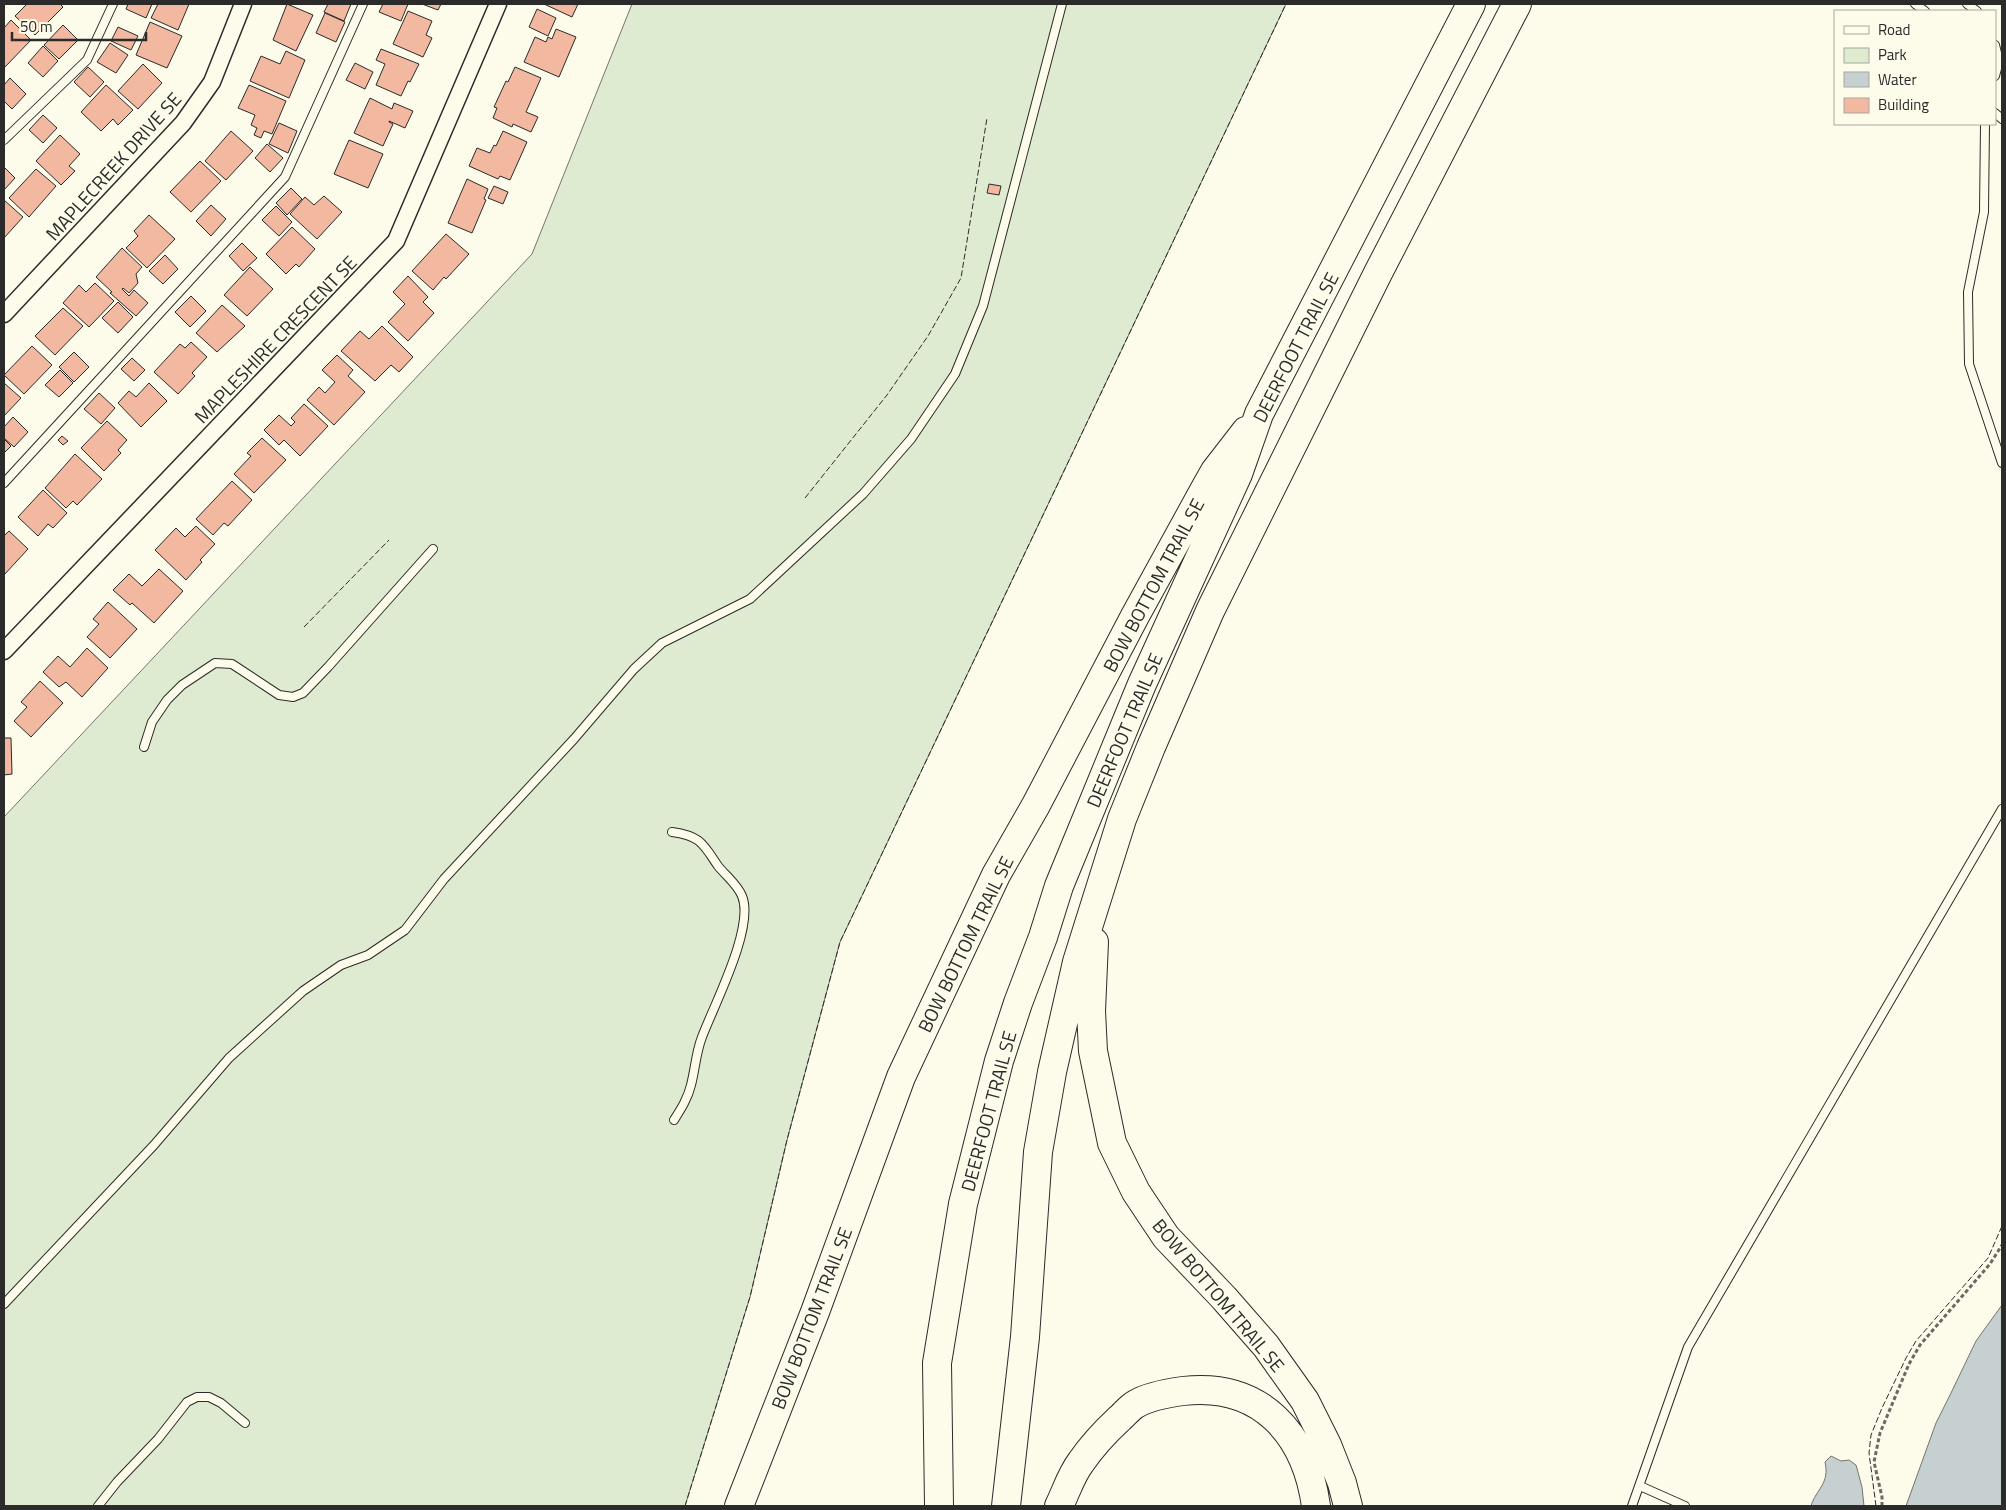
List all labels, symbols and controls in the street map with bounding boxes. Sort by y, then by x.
scale bar [12,10,146,42]
legend [1834,10,1996,125]
text: 50 m [20,15,53,38]
text: Road [1878,18,1910,41]
text: Park [1878,43,1907,66]
text: Water [1878,68,1917,91]
street label: MAPLECREEK DRIVE SE [38,85,188,247]
text: Building [1878,93,1929,116]
street label: MAPLESHIRE CRESCENT SE [187,248,363,430]
street label: DEERFOOT TRAIL SE [1245,267,1345,427]
street label: BOW BOTTOM TRAIL SE [1095,493,1211,677]
street label: DEERFOOT TRAIL SE [1078,648,1170,812]
street label: BOW BOTTOM TRAIL SE [910,851,1020,1037]
street label: DEERFOOT TRAIL SE [953,1027,1023,1195]
street label: BOW BOTTOM TRAIL SE [1146,1212,1292,1378]
street label: BOW BOTTOM TRAIL SE [763,1223,859,1413]

